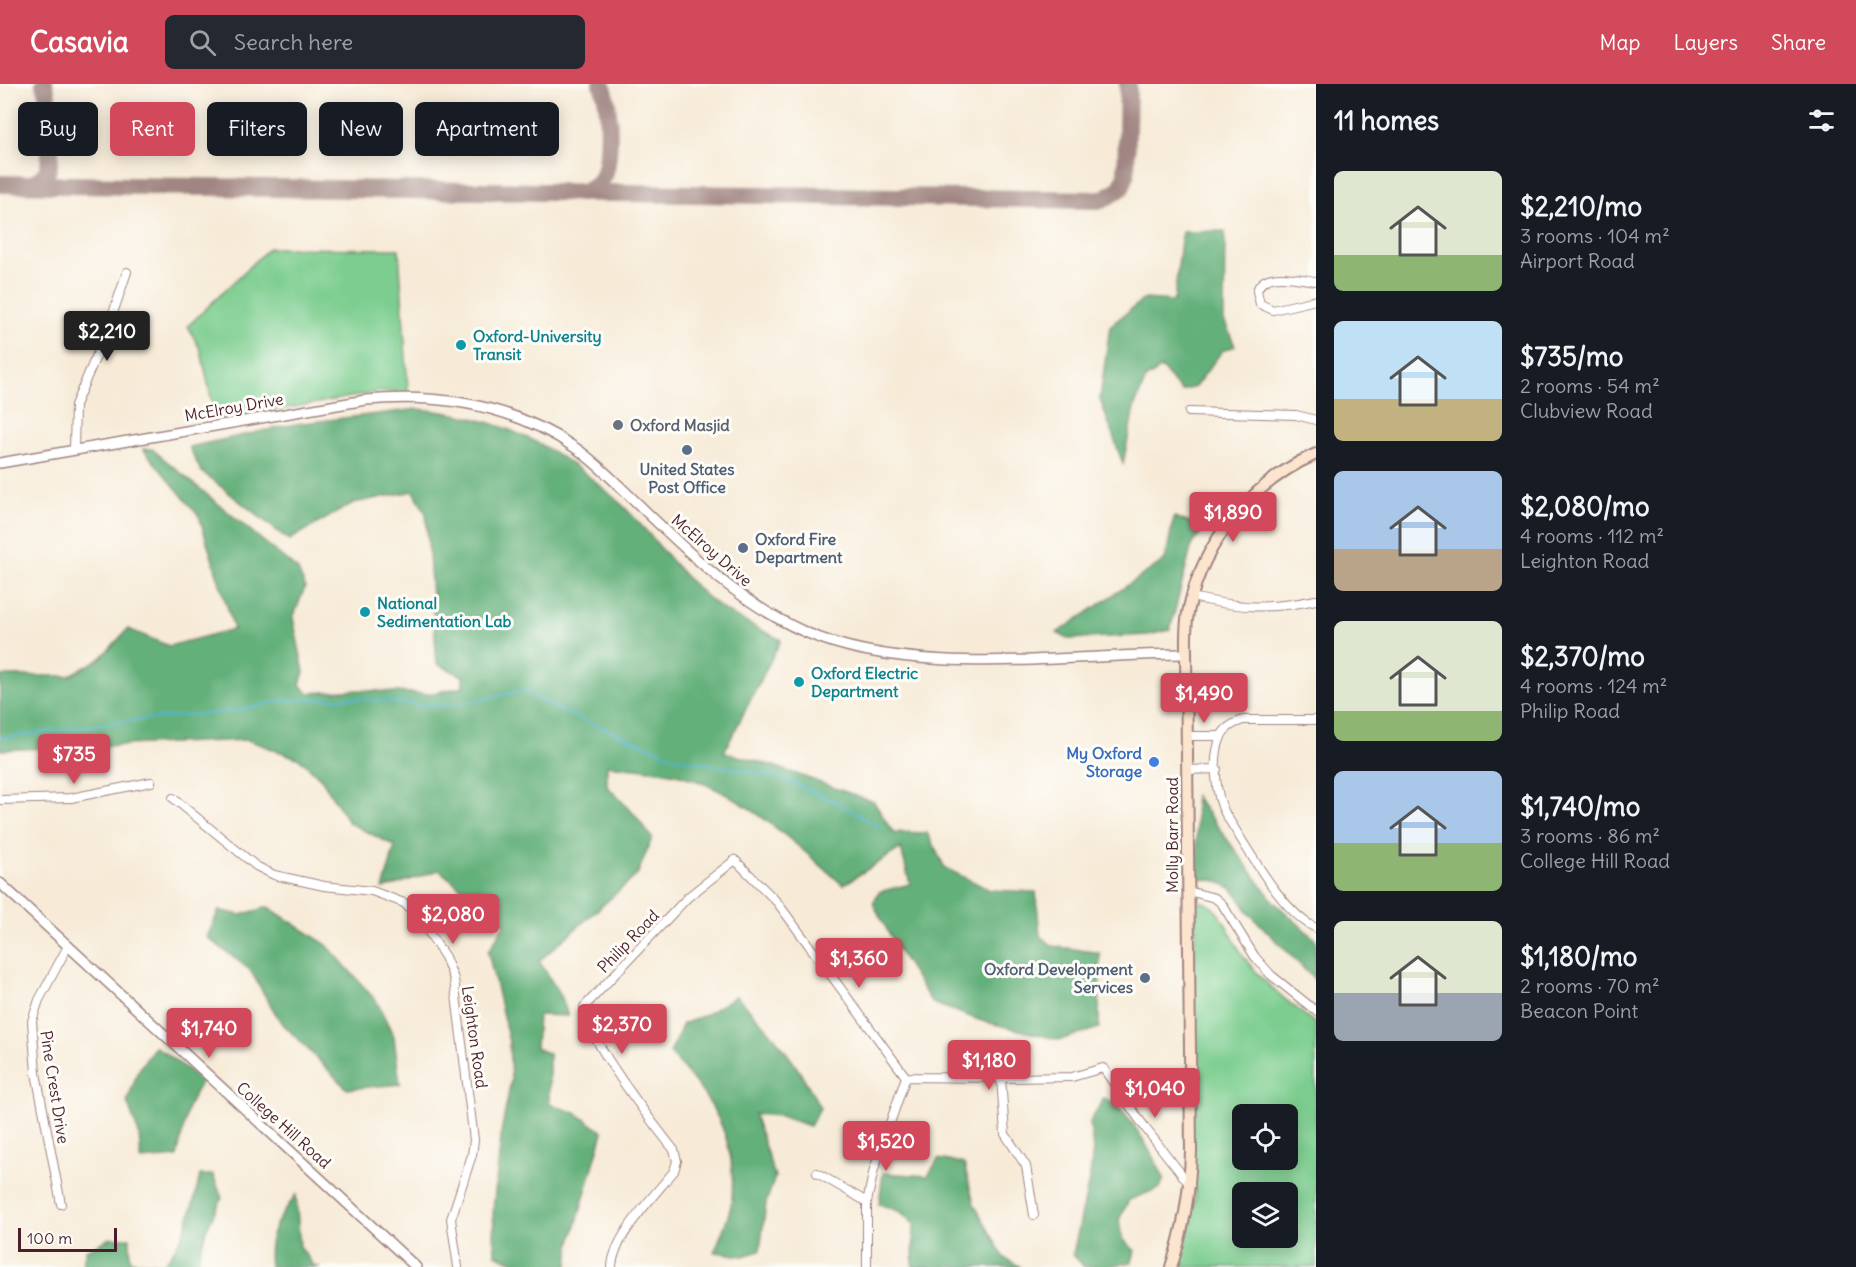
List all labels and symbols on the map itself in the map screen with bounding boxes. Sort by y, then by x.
pin: $2,210 [58,311,156,362]
place label: Oxford-University Transit [473,326,602,364]
marker: Oxford-University Transit [454,338,468,352]
street label: McElroy Drive [183,388,285,426]
place label: Oxford Masjid [630,415,730,435]
marker: Oxford Masjid [611,418,625,432]
marker: United States Post Office [680,443,694,457]
place label: United States Post Office [640,459,734,497]
pin: $1,890 [1184,492,1282,543]
street label: McElroy Drive [668,510,756,590]
place label: Oxford Fire Department [755,529,843,568]
marker: Oxford Fire Department [736,541,750,555]
place label: National Sedimentation Lab [377,593,512,631]
marker: National Sedimentation Lab [358,605,372,619]
place label: Oxford Electric Department [811,663,918,702]
pin: $1,490 [1155,673,1253,724]
marker: Oxford Electric Department [792,675,806,689]
pin: $735 [38,734,110,785]
place label: My Oxford Storage [1066,743,1143,782]
marker: My Oxford Storage [1147,755,1161,769]
street label: Molly Barr Road [1162,777,1182,893]
pin: $2,080 [404,894,502,945]
street label: Philip Road [593,905,663,977]
pin: $1,360 [810,938,908,989]
place label: Oxford Development Services [984,959,1134,997]
marker: Oxford Development Services [1138,971,1152,985]
street label: Leighton Road [458,984,492,1090]
pin: $2,370 [573,1004,671,1055]
pin: $1,740 [160,1008,258,1059]
street label: Pine Crest Drive [36,1029,74,1145]
pin: $1,180 [940,1040,1038,1091]
pin: $1,040 [1106,1068,1204,1119]
street label: College Hill Road [233,1077,335,1173]
pin: $1,520 [837,1121,935,1172]
scale bar [18,1225,117,1252]

